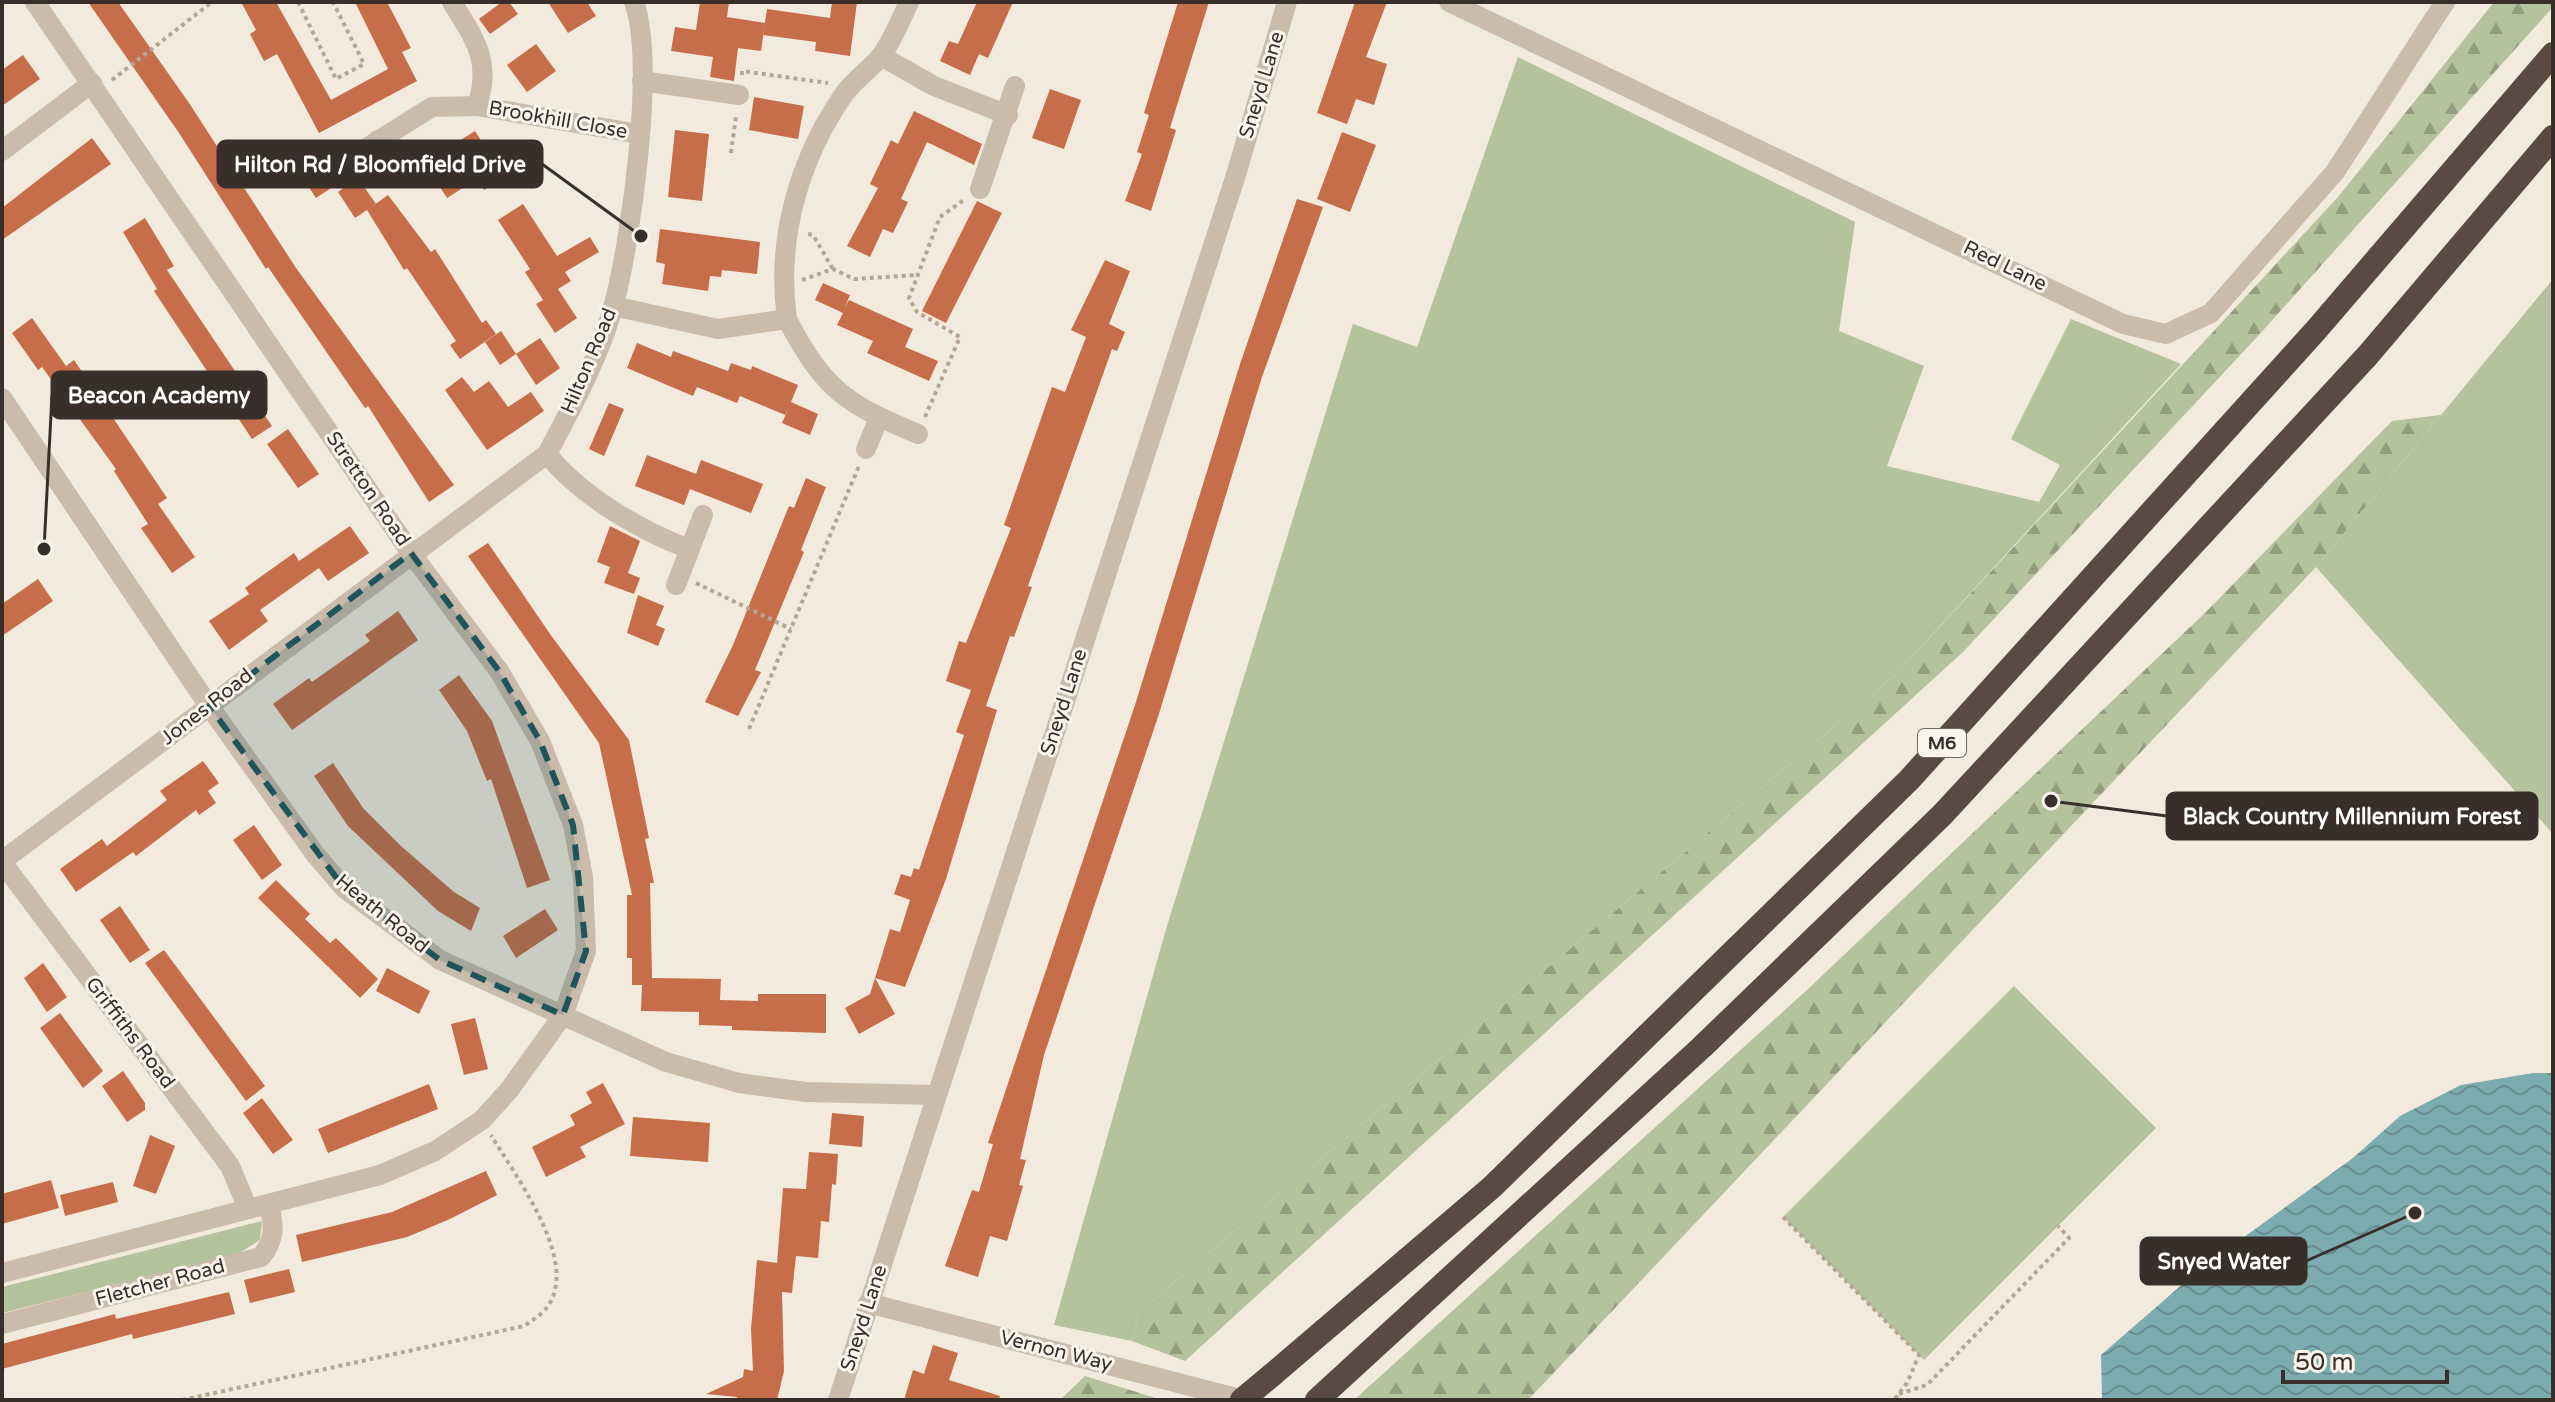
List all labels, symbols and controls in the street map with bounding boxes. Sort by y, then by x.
street label: Sneyd Lane [1234,29,1290,141]
street label: Brookhill Close [487,96,629,144]
callout: Hilton Rd / Bloomfield Drive [218,141,542,187]
text: Hilton Rd / Bloomfield Drive [234,152,526,178]
street label: Red Lane [1959,236,2051,296]
street label: Hilton Road [556,305,622,417]
callout: Beacon Academy [52,372,266,418]
text: Beacon Academy [68,383,250,409]
street label: Stretton Road [321,427,415,551]
street label: Sneyd Lane [1036,646,1092,758]
street label: Jones Road [156,664,258,750]
road number: M6 [1918,729,1966,757]
callout: Black Country Millennium Forest [2167,793,2537,839]
text: Black Country Millennium Forest [2183,804,2522,830]
street label: Heath Road [331,869,433,959]
street label: Griffiths Road [80,973,180,1093]
callout: Snyed Water [2141,1238,2306,1284]
text: Snyed Water [2158,1249,2291,1275]
street label: Fletcher Road [93,1254,227,1312]
street label: Sneyd Lane [836,1262,892,1374]
street label: Vernon Way [997,1325,1115,1377]
scale bar [2283,1334,2447,1384]
text: 50 m [2295,1348,2353,1377]

